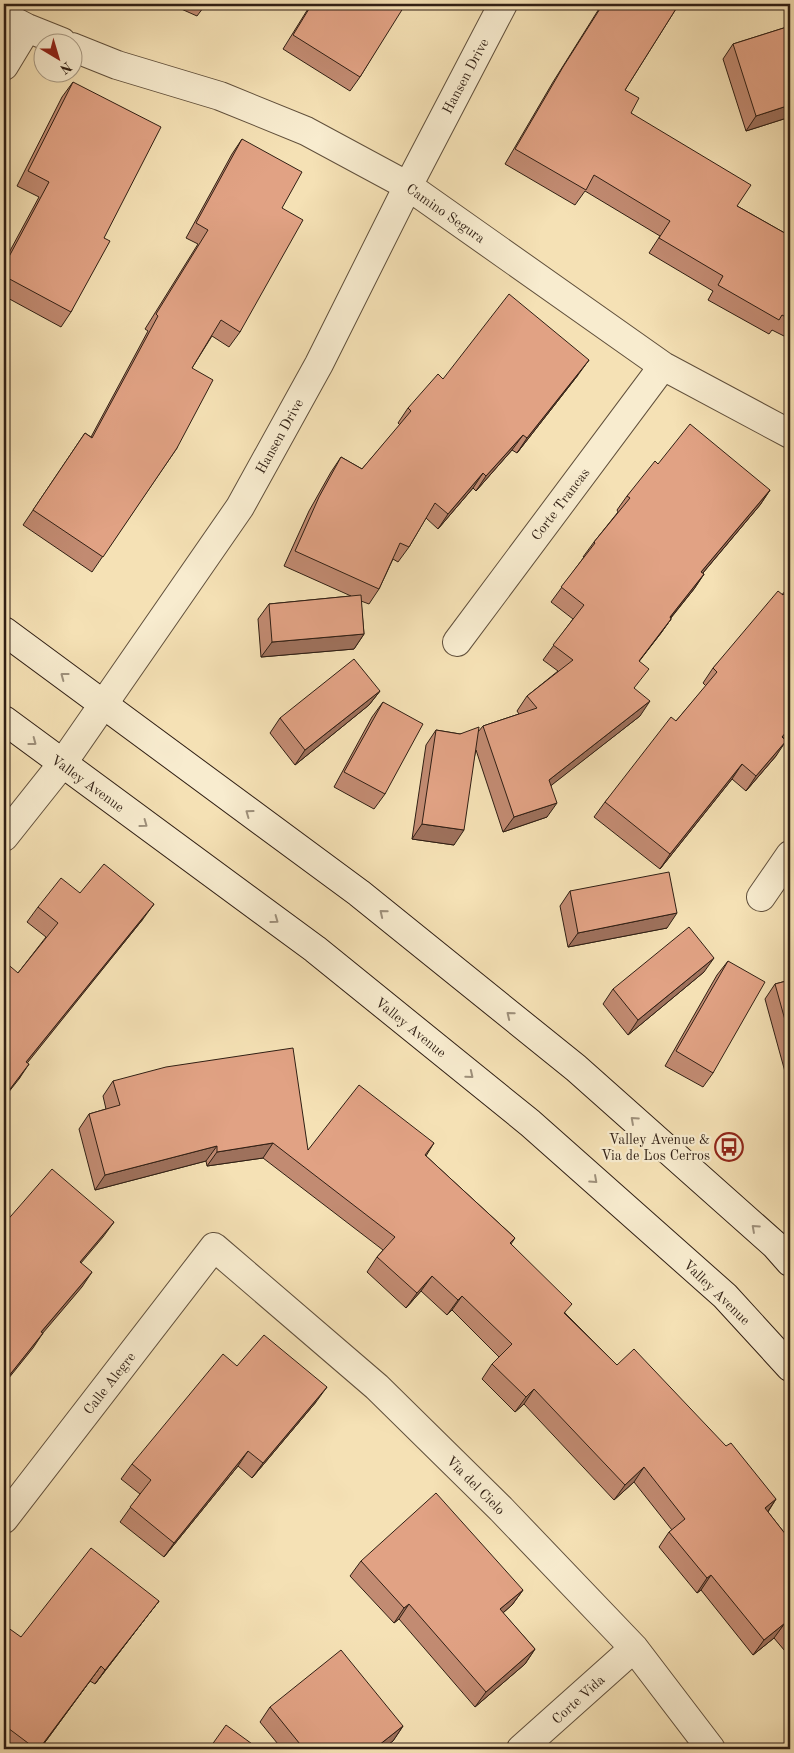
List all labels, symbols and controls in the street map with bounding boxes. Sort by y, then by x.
north arrow [32,32,82,82]
street label: Hansen Drive [440,36,492,116]
text: N [57,59,74,76]
street label: Camino Segura [404,182,487,246]
street label: Hansen Drive [254,397,306,476]
street label: Corte Trancas [529,466,592,543]
one-way arrow [60,673,70,682]
one-way arrow [27,736,37,745]
street label: Valley Avenue [48,753,126,815]
one-way arrow [246,810,255,818]
one-way arrow [138,818,147,826]
one-way arrow [380,909,389,918]
one-way arrow [269,914,279,923]
street label: Valley Avenue [372,995,448,1060]
one-way arrow [507,1012,516,1020]
one-way arrow [465,1069,474,1078]
one-way arrow [631,1117,640,1126]
bus stop icon: Valley Avenue & Via de Los Cerros [714,1132,744,1162]
place label: Valley Avenue & Via de Los Cerros [601,1133,710,1163]
one-way arrow [589,1174,598,1183]
one-way arrow [752,1225,761,1234]
street label: Valley Avenue [680,1258,752,1328]
street label: Calle Alegre [81,1350,138,1417]
street label: Via del Cielo [443,1454,507,1518]
street label: Corte Vida [550,1673,608,1727]

